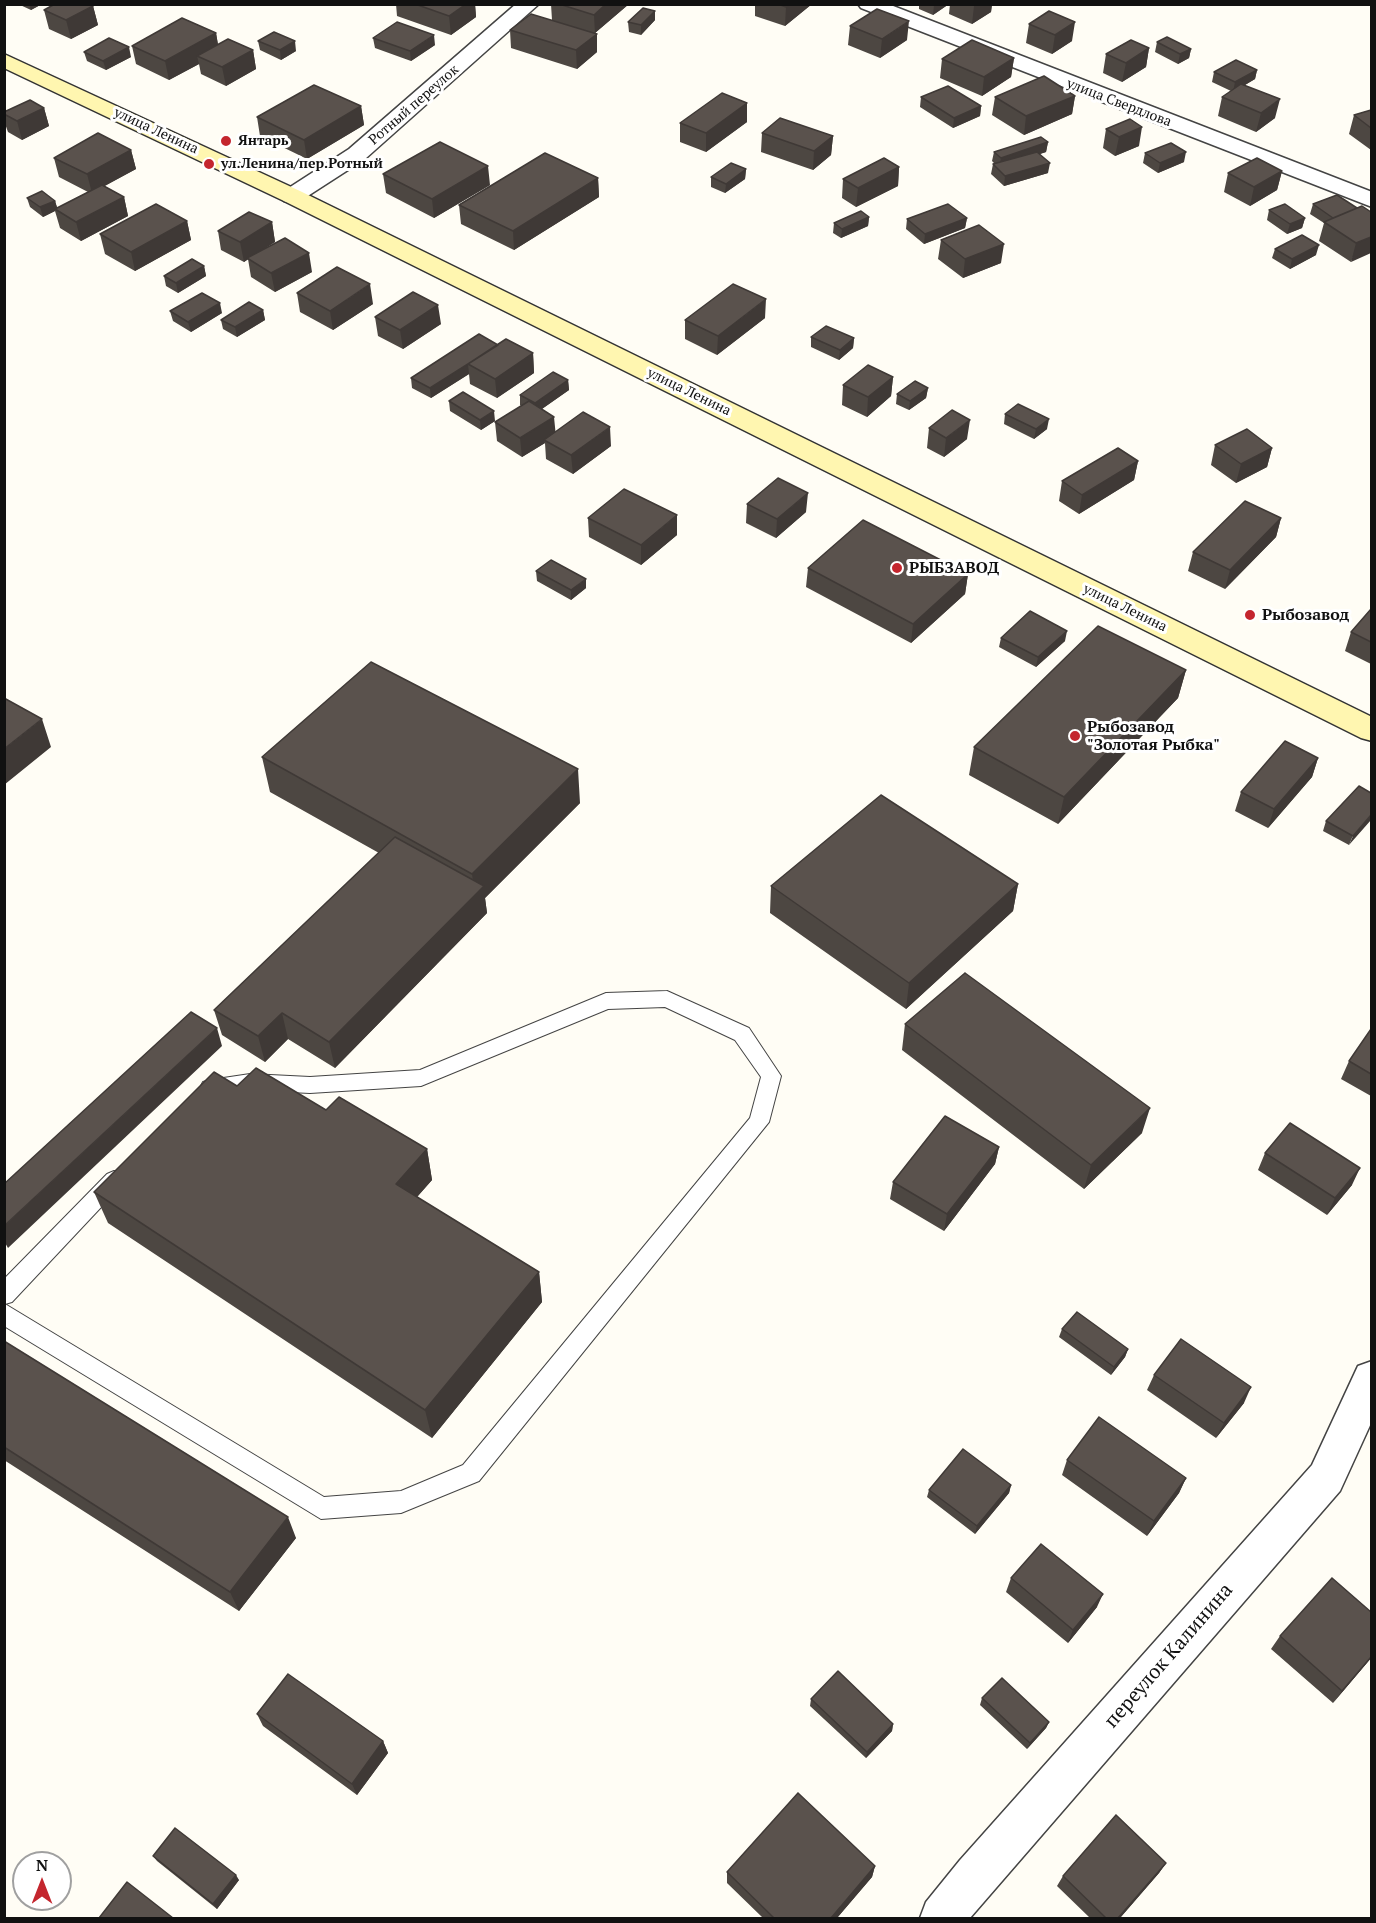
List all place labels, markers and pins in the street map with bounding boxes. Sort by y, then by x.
place label: Янтарь [238,133,289,149]
marker: Янтарь [219,134,233,148]
place label: ул.Ленина/пер.Ротный [221,156,383,172]
marker: ул.Ленина/пер.Ротный [202,157,216,171]
place label: РЫБЗАВОД [909,558,999,578]
marker: РЫБЗАВОД [890,561,904,575]
place label: Рыбозавод [1262,605,1349,625]
marker: Рыбозавод [1243,608,1257,622]
place label: Рыбозавод "Золотая Рыбка" [1087,717,1220,755]
marker: Рыбозавод "Золотая Рыбка" [1068,729,1082,743]

